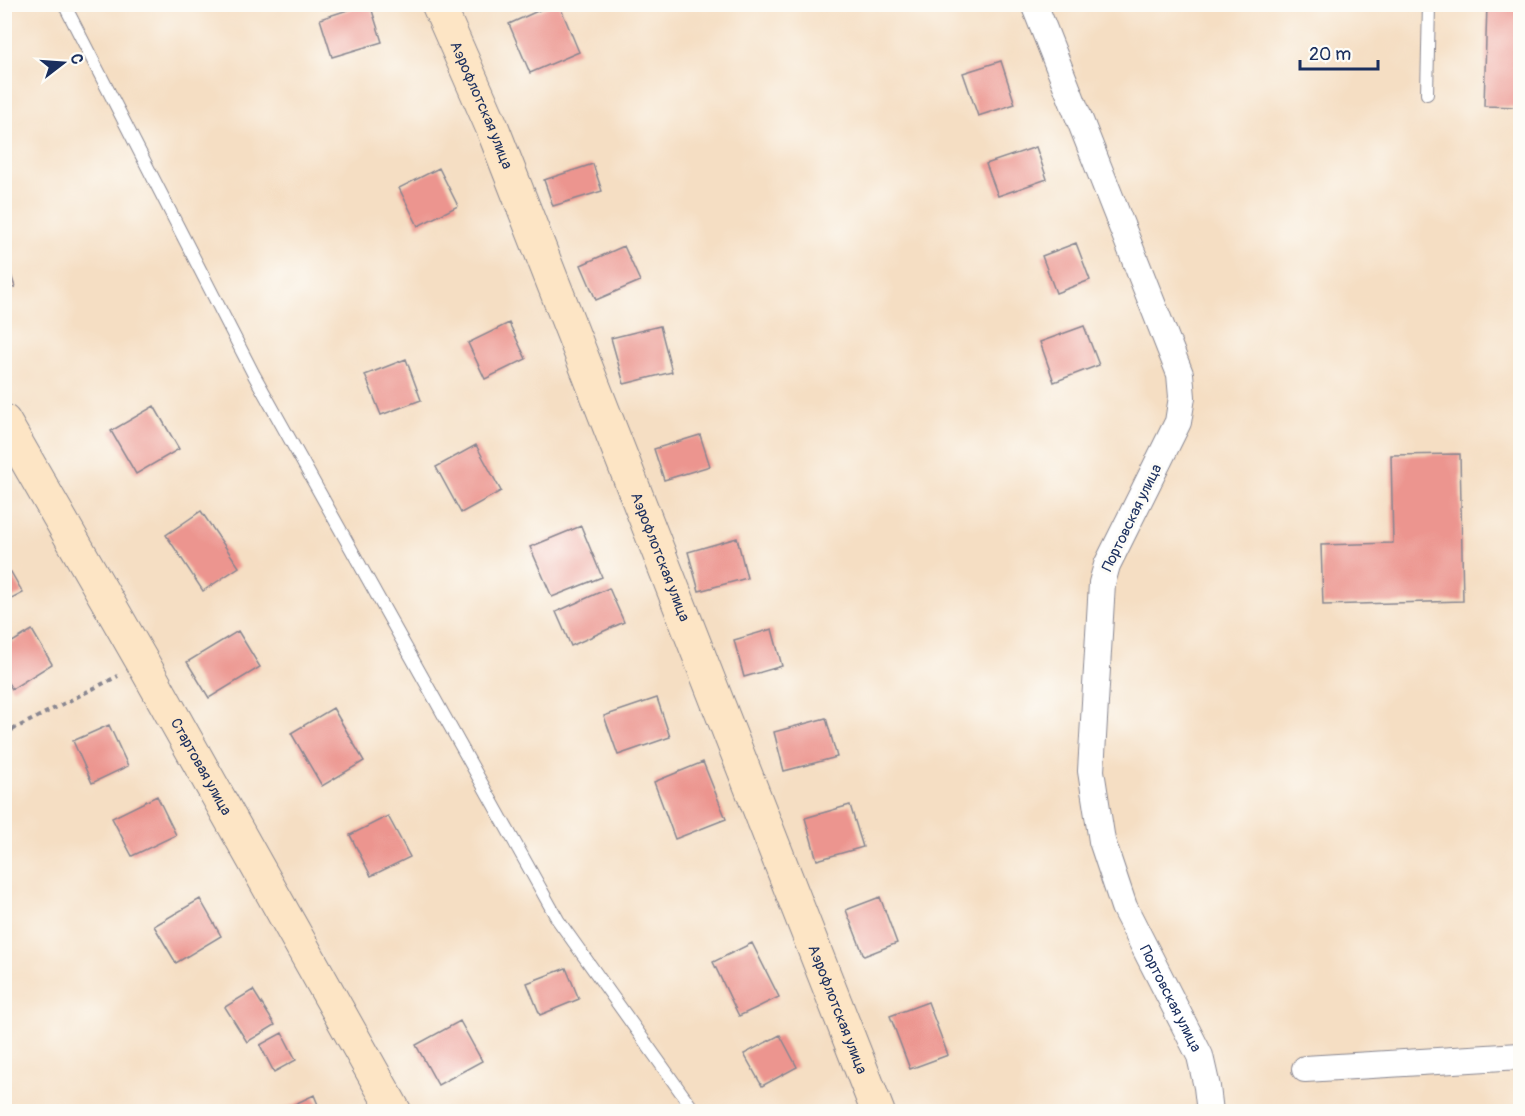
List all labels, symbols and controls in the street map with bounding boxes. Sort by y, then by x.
north arrow [33,33,93,93]
scale bar [1300,33,1378,71]
street label: Аэрофлотская улица [446,38,517,172]
text: 20 m [1309,43,1351,66]
text: С [65,51,87,67]
street label: Портовская улица [1098,461,1166,575]
street label: Аэрофлотская улица [627,490,694,624]
street label: Стартовая улица [166,715,236,819]
street label: Аэрофлотская улица [804,942,872,1077]
street label: Портовская улица [1136,942,1206,1055]

